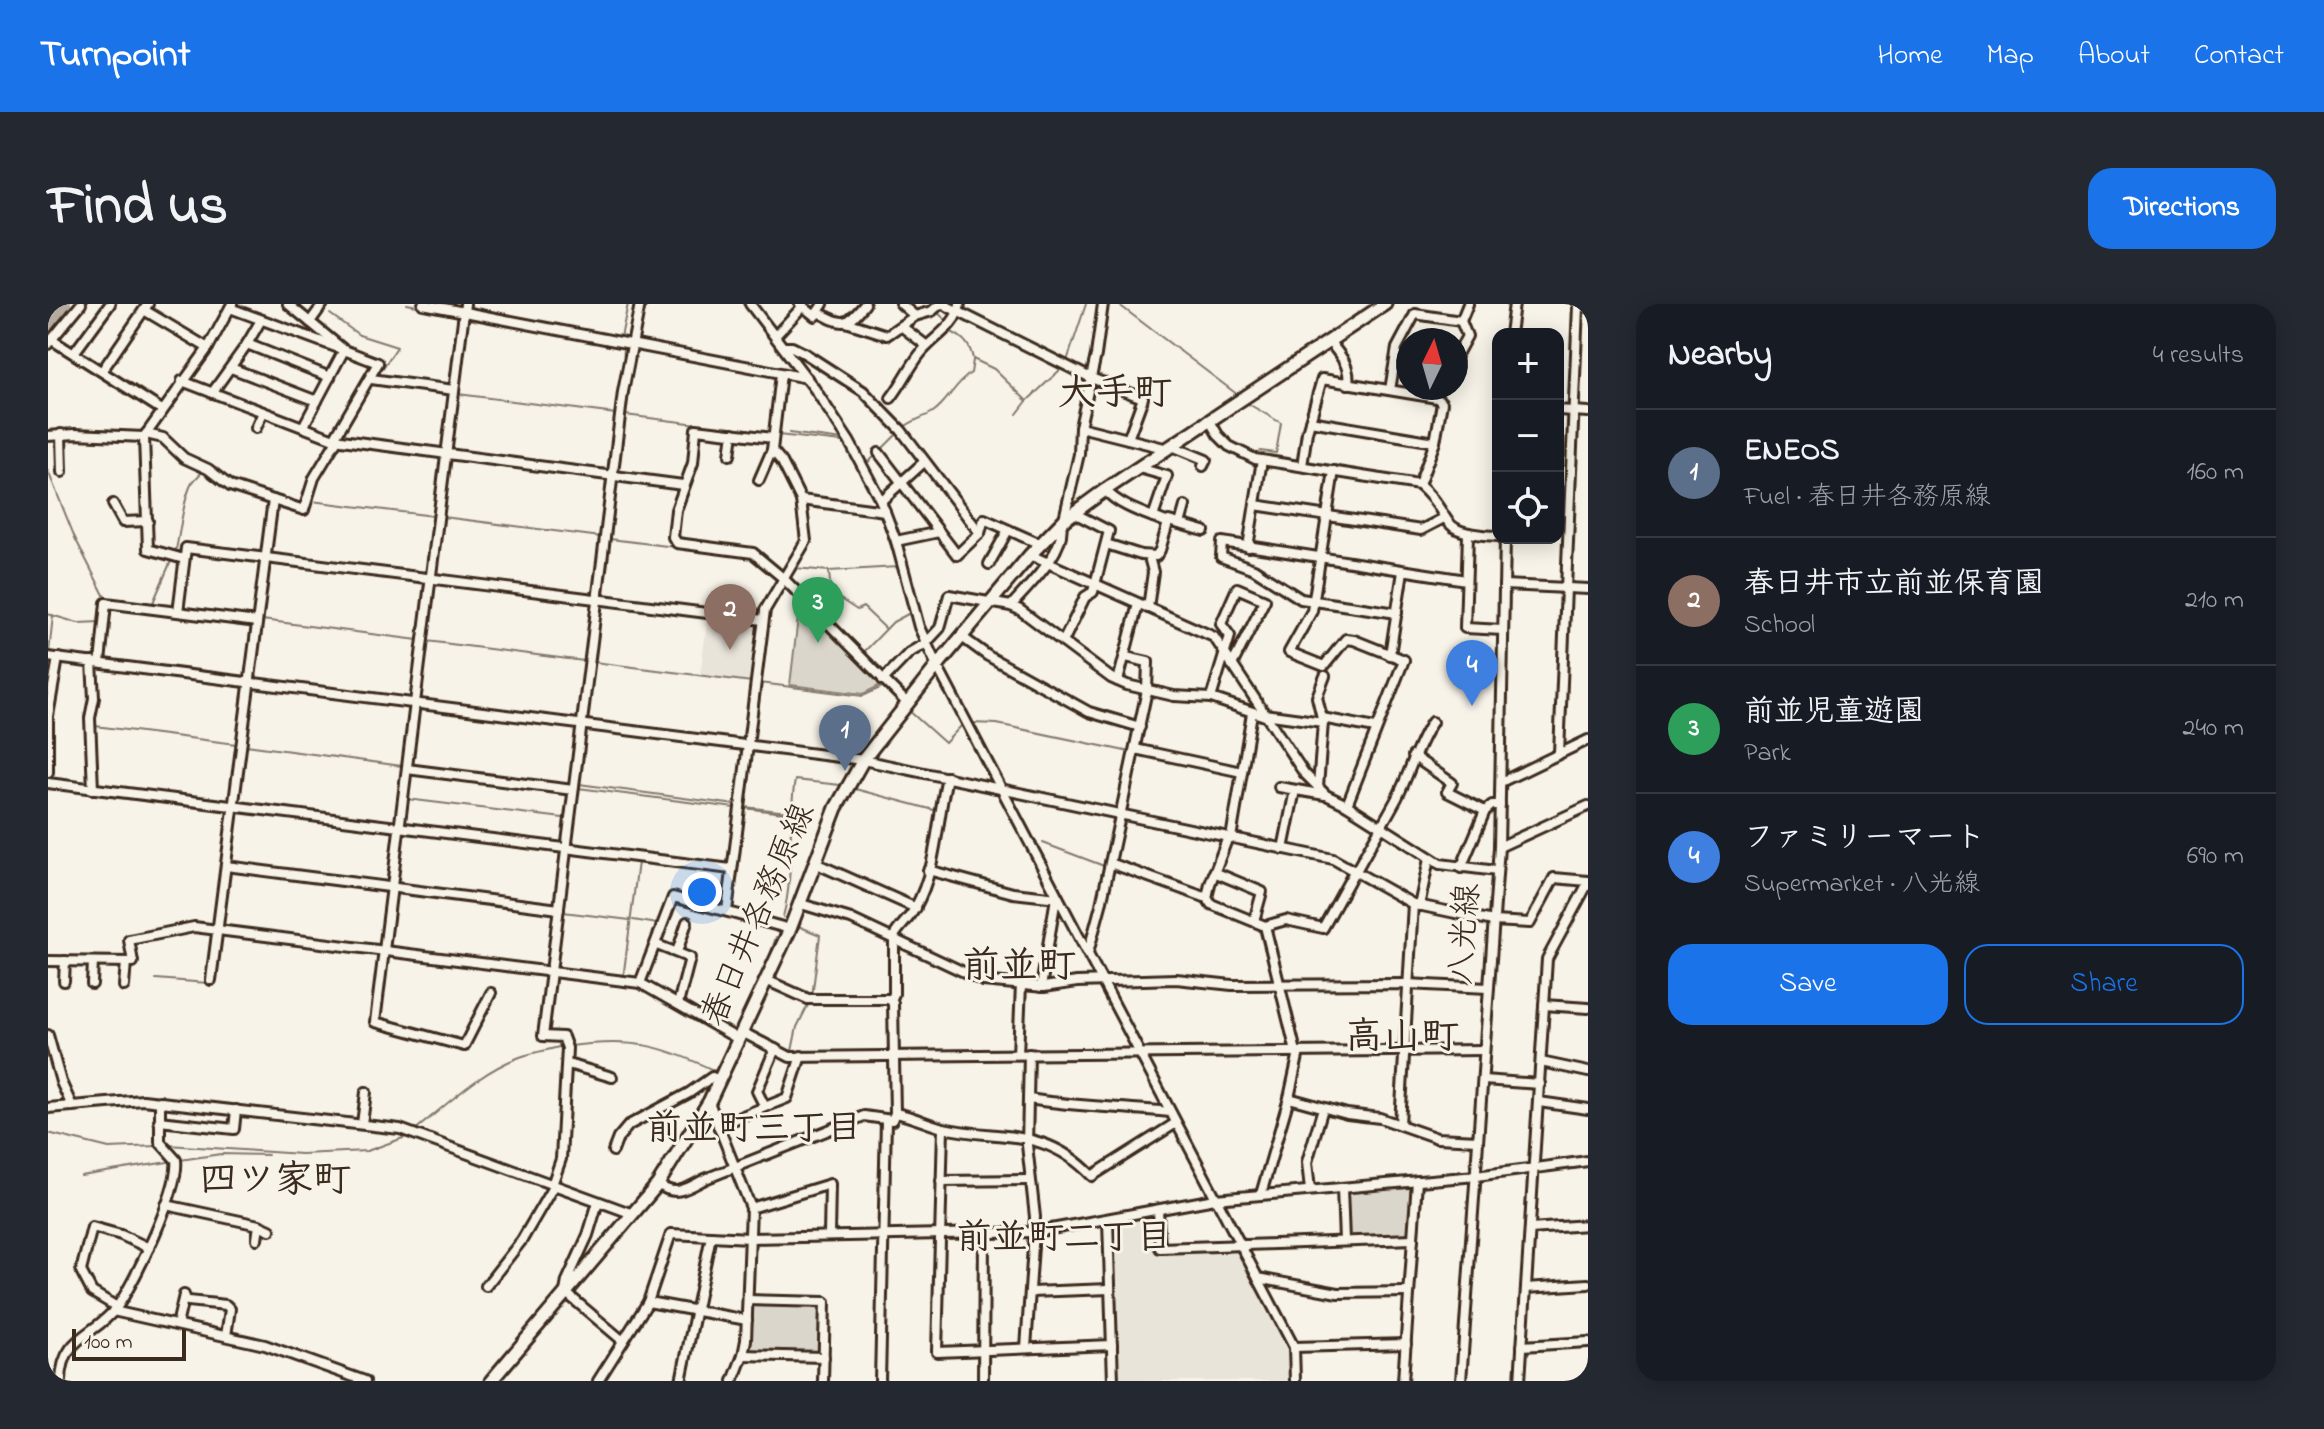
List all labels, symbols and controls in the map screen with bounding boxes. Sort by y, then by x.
text: Turnpoint [40,28,190,84]
text: Home [1877,36,1943,77]
text: Map [1987,36,2034,77]
text: About [2078,36,2150,77]
text: Contact [2194,36,2284,77]
text: Find us [48,168,228,249]
button: Directions [2088,168,2276,249]
north arrow [1396,328,1468,400]
map controls [1492,328,1564,544]
button: + [1492,328,1564,400]
text: Nearby [1668,331,1772,381]
text: 4 results [2153,337,2244,375]
district label: 大手町 [1058,367,1172,423]
button: − [1492,400,1564,472]
text: ENEOS [1744,430,1840,474]
text: 1 [1690,454,1698,492]
text: 160 m [2186,454,2244,492]
button: locate [1492,472,1564,544]
text: Fuel · 春日井各務原線 [1744,479,1990,517]
text: 春日井市立前並保育園 [1744,563,2044,607]
pin: 3 [792,577,844,643]
text: 2 [1688,582,1700,620]
text: 210 m [2185,582,2244,620]
pin: 2 [704,584,756,650]
text: School [1744,607,1815,645]
pin: 4 [1446,640,1498,706]
text: 前並児童遊園 [1744,691,1924,735]
pin: 1 [819,705,871,771]
text: 3 [1689,710,1699,748]
text: 240 m [2182,710,2244,748]
text: Park [1744,735,1791,773]
street label: 春日井各務原線 [690,796,830,1034]
text: ファミリーマート [1744,817,1985,861]
text: 4 [1689,838,1699,876]
text: 690 m [2187,838,2244,876]
text: Supermarket · 八光線 [1744,866,1980,904]
your location [682,872,722,912]
street label: 八光線 [1438,881,1494,987]
district label: 前並町 [962,940,1076,996]
button: Save [1668,944,1948,1025]
button: Share [1964,944,2244,1025]
district label: 高山町 [1345,1011,1459,1067]
district label: 前並町三丁目 [646,1104,862,1157]
district label: 四ツ家町 [199,1154,351,1210]
district label: 前並町二丁目 [956,1213,1172,1266]
scale bar [72,1325,186,1361]
text: 100 m [84,1327,133,1359]

